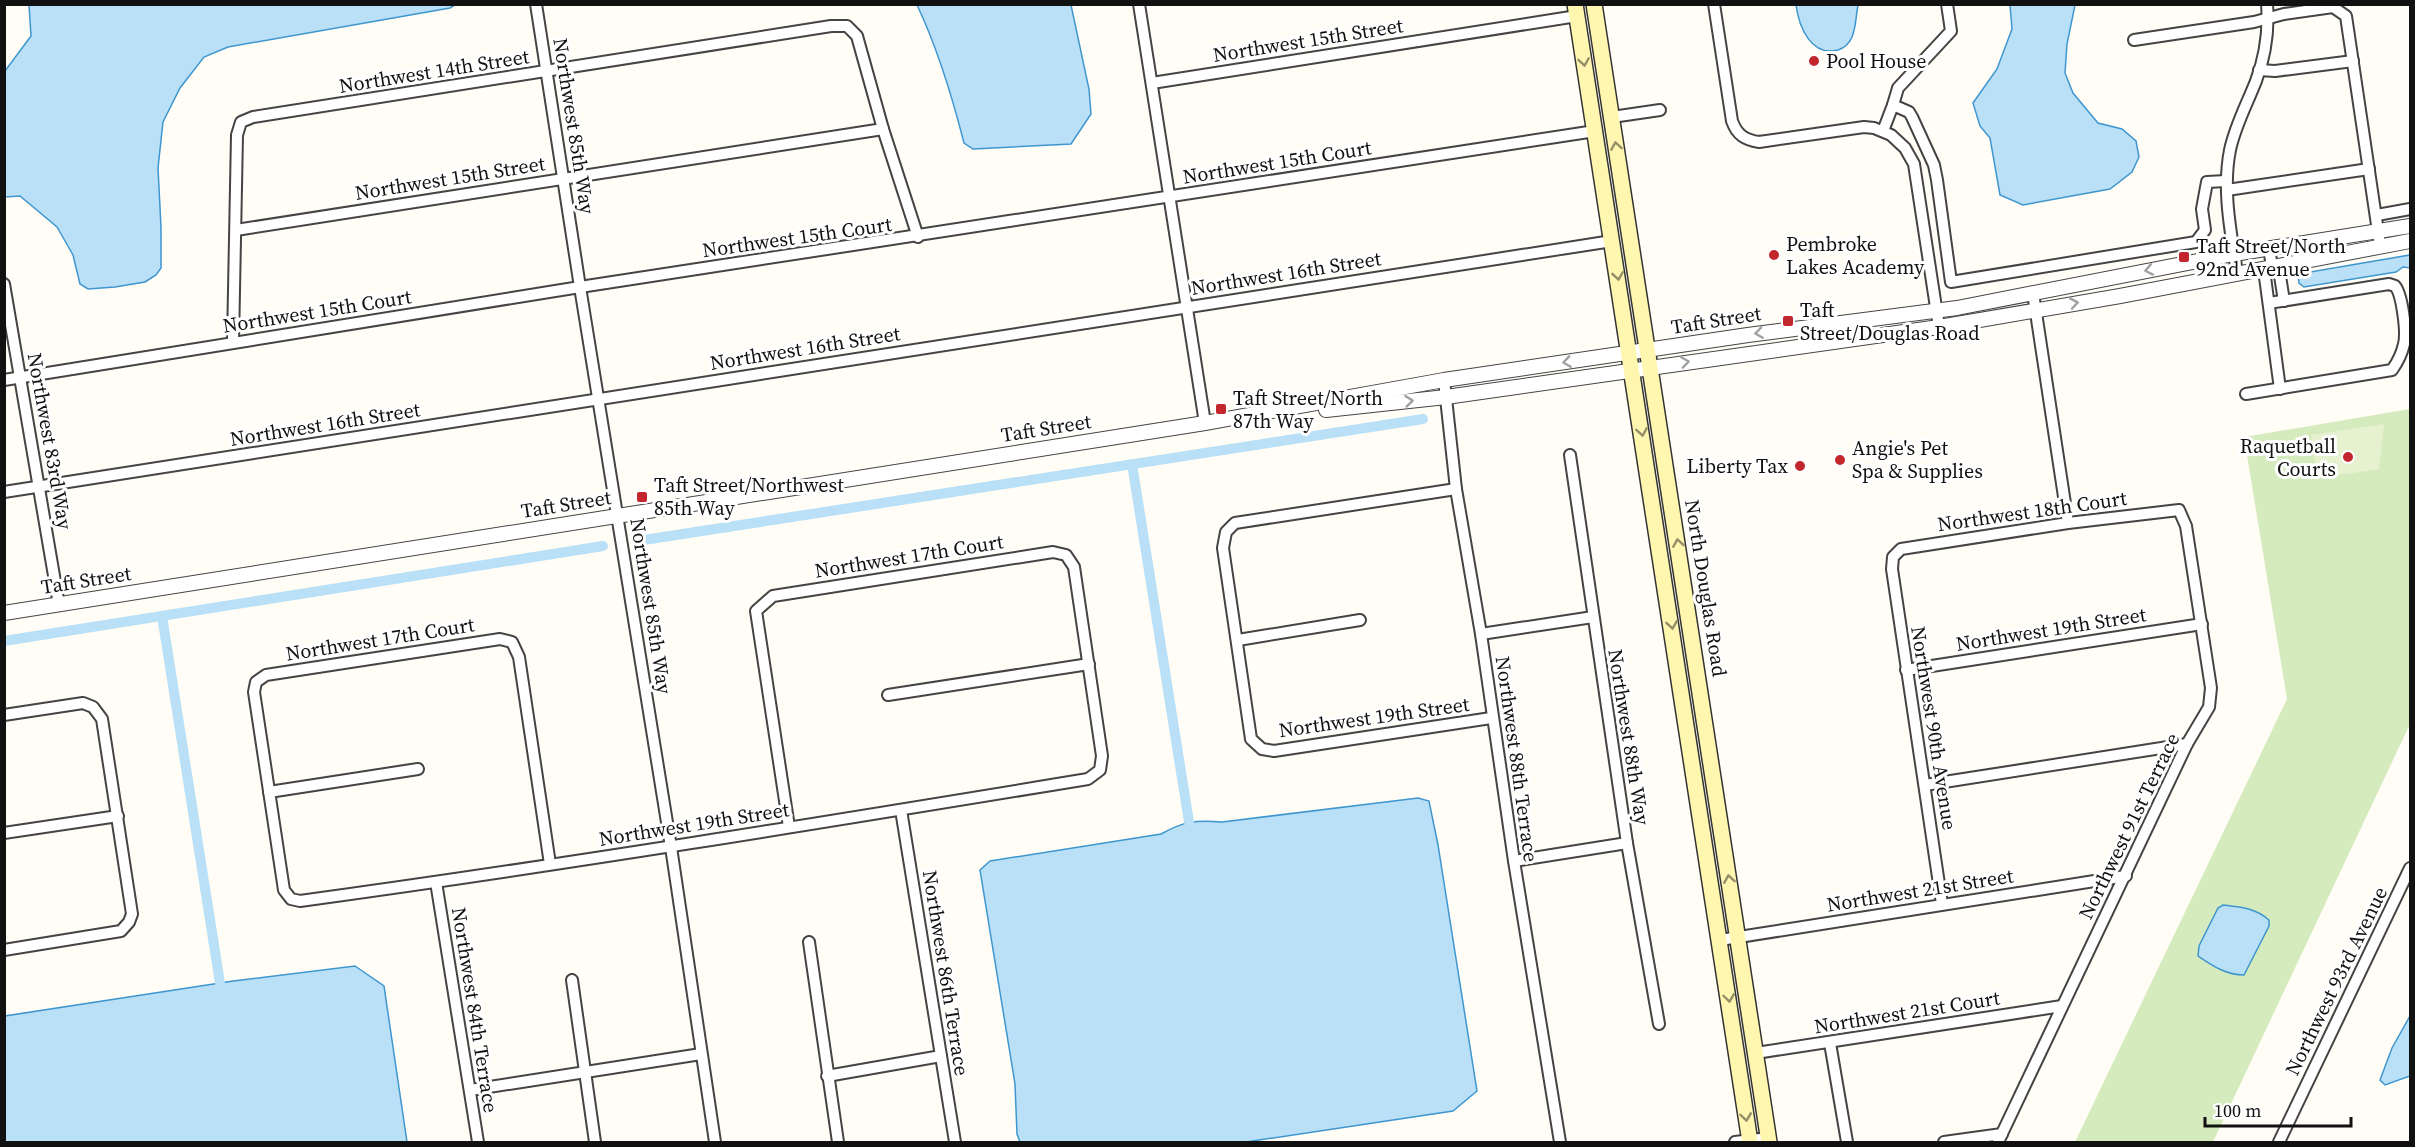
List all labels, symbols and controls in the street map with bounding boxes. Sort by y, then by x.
street label: Northwest 15th Street [1211,11,1406,69]
street label: Northwest 85th Way [546,36,602,217]
street label: Northwest 14th Street [337,42,532,100]
place label: Pool House [1826,47,1926,75]
marker: Pool House [1807,54,1821,68]
one-way arrow [1578,58,1590,67]
street label: Northwest 15th Court [1181,133,1374,191]
one-way arrow [1611,141,1623,150]
street label: Northwest 15th Street [353,149,548,207]
street label: Northwest 15th Court [701,210,894,264]
place label: Pembroke Lakes Academy [1786,230,1925,281]
place label: Taft Street/North 92nd Avenue [2196,232,2346,283]
street label: Northwest 16th Street [1189,244,1384,302]
marker: Pembroke Lakes Academy [1767,248,1781,262]
marker: Taft Street/North 92nd Avenue [2177,250,2191,264]
one-way arrow [2144,263,2154,276]
one-way arrow [1611,271,1623,280]
street label: Northwest 15th Court [221,282,414,340]
place label: Taft Street/Douglas Road [1800,296,1980,347]
one-way arrow [2070,298,2079,310]
street label: Taft Street [1669,299,1763,341]
marker: Taft Street/Douglas Road [1781,314,1795,328]
street label: Northwest 16th Street [708,319,903,377]
one-way arrow [1755,326,1764,339]
street label: Northwest 83rd Way [21,351,79,532]
one-way arrow [1562,356,1571,368]
one-way arrow [1681,357,1690,369]
place label: Taft Street/North 87th Way [1233,384,1383,435]
street label: Northwest 16th Street [228,395,423,453]
one-way arrow [1404,395,1414,408]
marker: Taft Street/North 87th Way [1214,402,1228,416]
street label: Taft Street [999,407,1093,449]
one-way arrow [1635,426,1648,436]
place label: Raquetball Courts [2240,432,2336,483]
place label: Angie's Pet Spa & Supplies [1852,434,1983,485]
marker: Raquetball Courts [2341,450,2355,464]
place label: Liberty Tax [1687,452,1788,480]
marker: Angie's Pet Spa & Supplies [1833,453,1847,467]
marker: Liberty Tax [1793,459,1807,473]
place label: Taft Street/Northwest 85th Way [654,471,844,522]
street label: Taft Street [519,483,613,525]
street label: Northwest 18th Court [1936,484,2129,538]
marker: Taft Street/Northwest 85th Way [635,490,649,504]
street label: North Douglas Road [1678,498,1734,679]
street label: Northwest 85th Way [623,516,679,697]
street label: Northwest 17th Court [813,527,1006,585]
one-way arrow [1672,538,1685,548]
street label: Taft Street [39,559,133,601]
street label: Northwest 19th Street [1954,600,2149,658]
street label: Northwest 17th Court [284,610,477,668]
one-way arrow [1665,620,1677,629]
street label: Northwest 90th Avenue [1904,624,1964,832]
street label: Northwest 88th Way [1601,647,1657,828]
street label: Northwest 88th Terrace [1489,654,1545,864]
street label: Northwest 19th Street [1277,690,1472,744]
street label: Northwest 91st Terrace [2072,728,2186,924]
street label: Northwest 19th Street [597,795,792,853]
street label: Northwest 21st Street [1825,861,2016,919]
street label: Northwest 86th Terrace [916,868,976,1078]
one-way arrow [1724,874,1736,884]
street label: Northwest 93rd Avenue [2278,882,2394,1080]
street label: Northwest 84th Terrace [445,905,505,1115]
street label: Northwest 21st Court [1812,983,2002,1040]
one-way arrow [1722,993,1734,1002]
scale bar [2205,1090,2350,1128]
text: 100 m [2214,1098,2261,1123]
one-way arrow [1740,1112,1752,1122]

